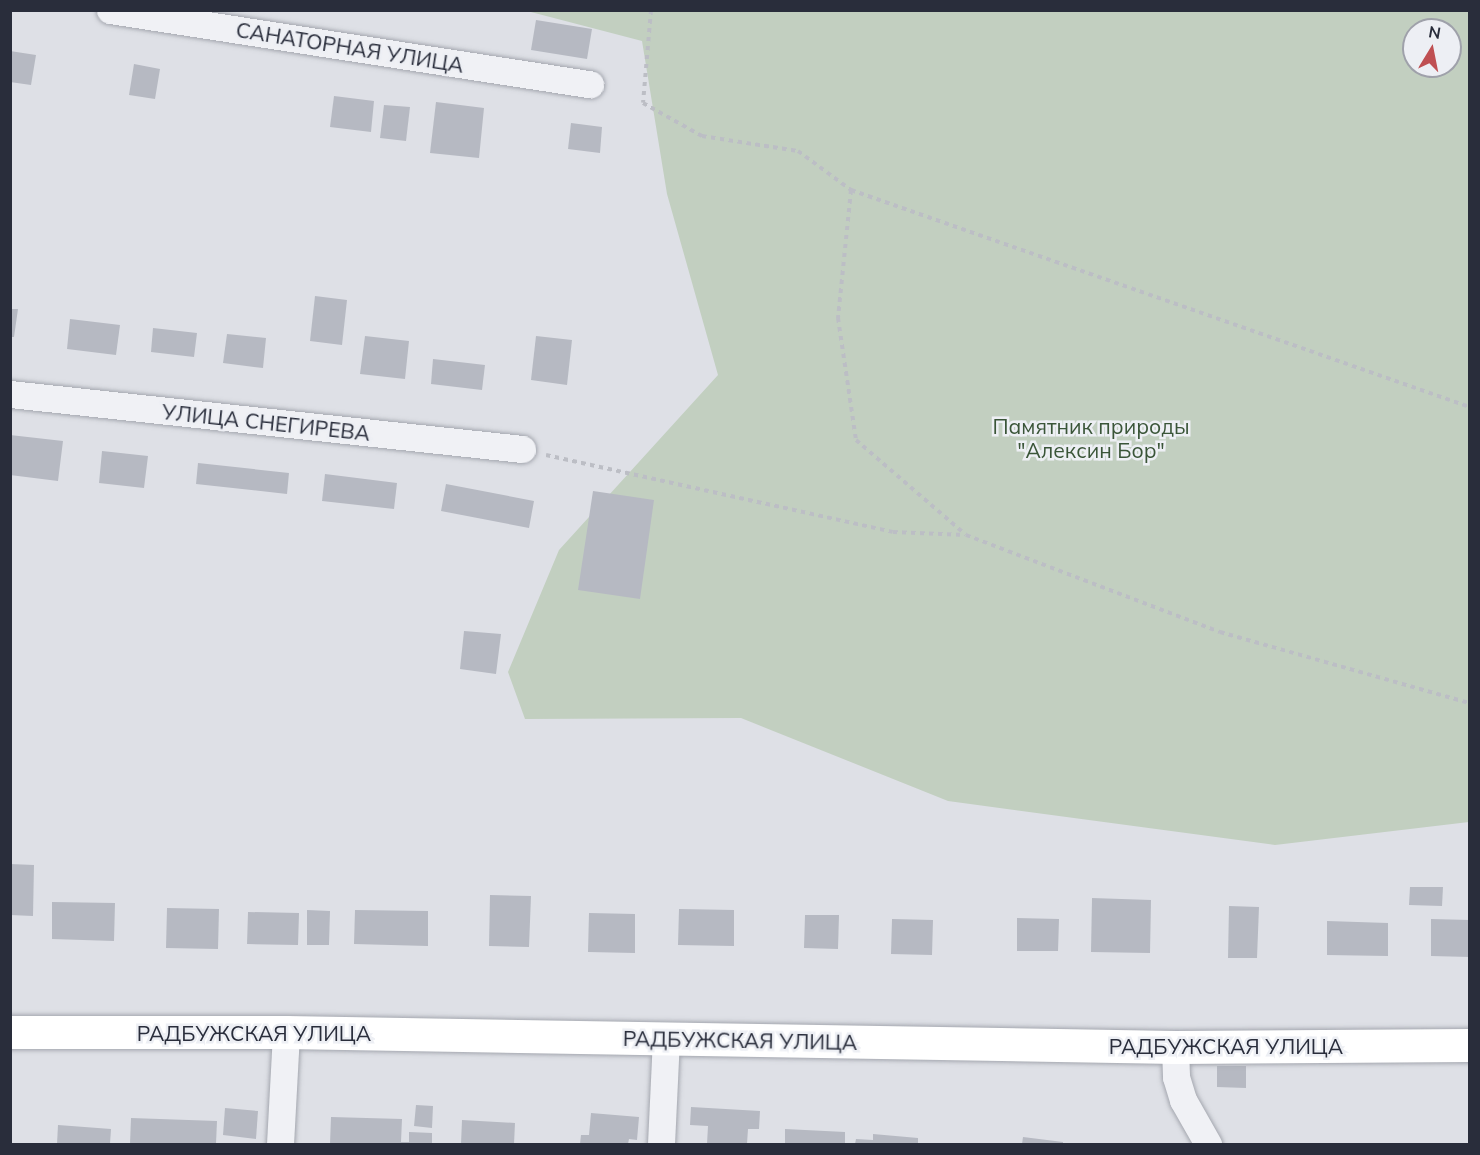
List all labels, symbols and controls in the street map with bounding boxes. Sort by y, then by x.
street label: САНАТОРНАЯ УЛИЦА [234,17,466,77]
north arrow [1402,18,1462,78]
text: N [1427,21,1442,43]
street label: УЛИЦА СНЕГИРЕВА [161,399,371,445]
park label: Памятник природы "Алексин Бор" [992,413,1190,463]
street label: РАДБУЖСКАЯ УЛИЦА [137,1020,371,1046]
street label: РАДБУЖСКАЯ УЛИЦА [623,1025,857,1055]
street label: РАДБУЖСКАЯ УЛИЦА [1109,1033,1343,1059]

